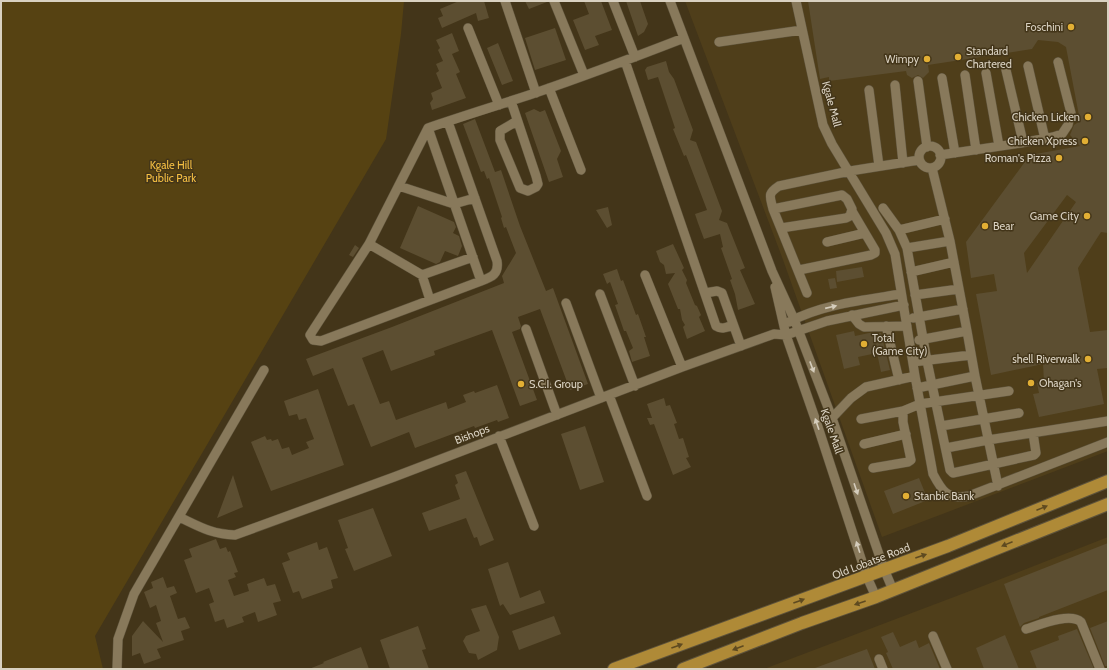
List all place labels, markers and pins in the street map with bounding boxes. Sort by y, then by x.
place label: Foschini [1025,20,1063,34]
marker: Foschini [1066,22,1076,32]
place label: Standard Chartered [966,44,1012,71]
place label: Wimpy [885,52,919,66]
marker: Standard Chartered [953,52,963,62]
marker: Wimpy [922,54,932,64]
place label: Chicken Licken [1012,110,1080,124]
marker: Chicken Licken [1083,112,1093,122]
place label: Chicken Xpress [1007,134,1077,148]
marker: Chicken Xpress [1080,136,1090,146]
place label: Roman's Pizza [985,151,1052,165]
marker: Roman's Pizza [1054,153,1064,163]
place label: Game City [1030,209,1079,223]
marker: Game City [1082,211,1092,221]
place label: Bear [993,219,1014,233]
marker: Bear [980,221,990,231]
place label: Total (Game City) [872,331,927,358]
marker: Total (Game City) [859,339,869,349]
place label: shell Riverwalk [1012,352,1080,366]
marker: shell Riverwalk [1083,354,1093,364]
place label: Ohagan's [1039,376,1082,390]
place label: S.C.I. Group [529,377,583,391]
marker: Ohagan's [1026,378,1036,388]
marker: S.C.I. Group [516,379,526,389]
place label: Stanbic Bank [914,489,974,503]
marker: Stanbic Bank [901,491,911,501]

